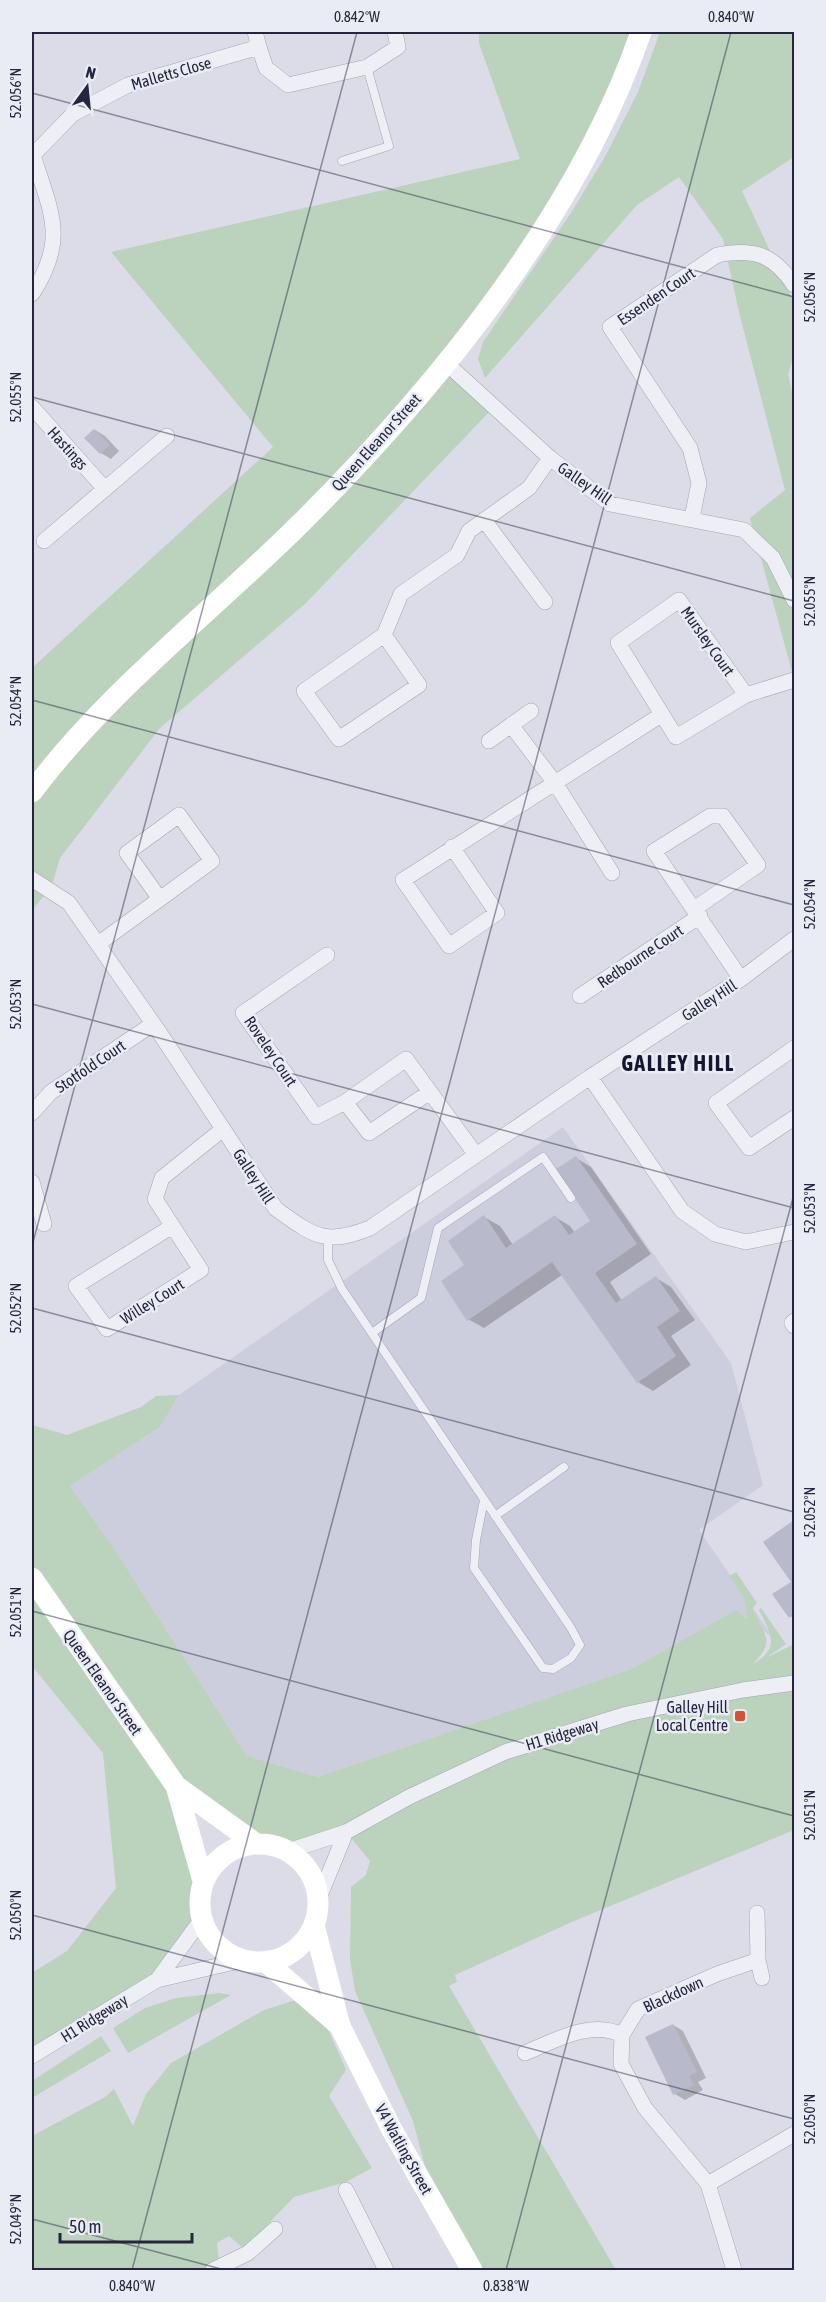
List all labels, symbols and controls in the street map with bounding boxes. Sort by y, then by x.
text: 0.842°W [334,8,380,25]
text: 0.840°W [708,8,754,25]
street label: Malletts Close [129,53,213,93]
north arrow [57,57,117,117]
text: N [84,63,98,82]
text: 52.056°N [7,68,24,118]
street label: Essenden Court [614,263,698,329]
text: 52.056°N [801,272,818,322]
text: 52.055°N [7,372,24,422]
street label: Queen Eleanor Street [328,389,425,494]
street label: Hastings [44,423,92,474]
street label: Galley Hill [554,458,616,509]
text: 52.055°N [801,576,818,626]
street label: Mursley Court [677,603,739,680]
text: 52.054°N [7,676,24,726]
text: 52.054°N [801,879,818,929]
street label: Redbourne Court [594,921,686,991]
street label: Galley Hill [678,975,741,1025]
text: 52.053°N [7,979,24,1029]
street label: Roveley Court [240,1013,301,1090]
street label: Stotfold Court [52,1036,129,1096]
district label: GALLEY HILL [621,1050,735,1076]
street label: Galley Hill [229,1145,279,1208]
text: 52.053°N [801,1183,818,1233]
street label: Willey Court [117,1274,188,1328]
text: 52.052°N [7,1283,24,1333]
text: 52.052°N [801,1487,818,1537]
text: 52.051°N [7,1587,24,1637]
street label: Queen Eleanor Street [60,1626,146,1738]
place label: Galley Hill Local Centre [656,1698,729,1734]
marker: Galley Hill Local Centre [733,1709,747,1723]
street label: H1 Ridgeway [523,1714,601,1755]
text: 52.051°N [801,1790,818,1840]
text: 52.050°N [7,1890,24,1940]
street label: Blackdown [640,1972,706,2016]
street label: H1 Ridgeway [57,1990,132,2046]
text: 52.050°N [801,2094,818,2144]
street label: V4 Watling Street [371,2101,436,2198]
text: 52.049°N [7,2194,24,2244]
scale bar [60,2206,192,2244]
text: 50 m [69,2216,101,2237]
text: 0.840°W [109,2277,155,2294]
text: 0.838°W [483,2277,529,2294]

